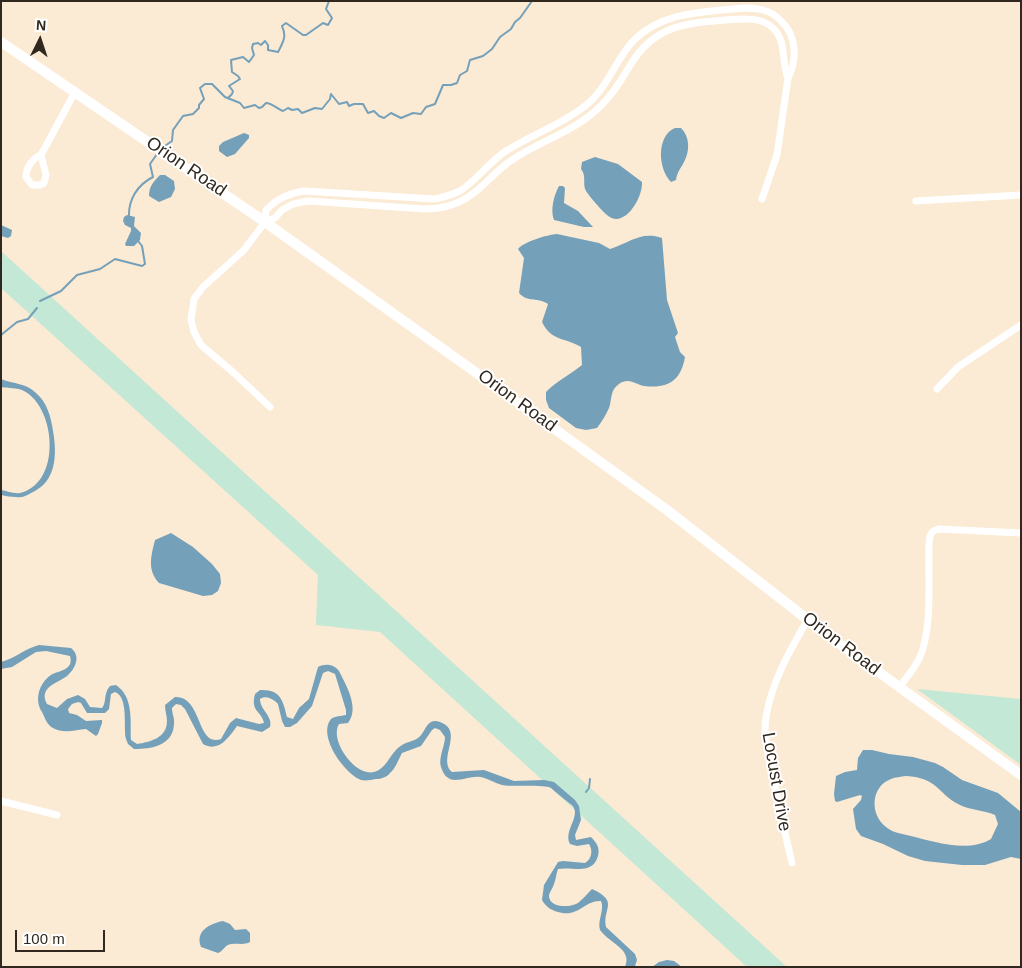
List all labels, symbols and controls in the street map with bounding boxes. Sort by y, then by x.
north arrow [15,15,65,65]
text: N [35,17,47,33]
street label: Orion Road [142,132,230,202]
street label: Orion Road [473,365,561,437]
street label: Orion Road [798,608,884,680]
street label: Locust Drive [757,731,795,833]
scale bar [18,920,108,952]
text: 100 m [23,930,65,947]

